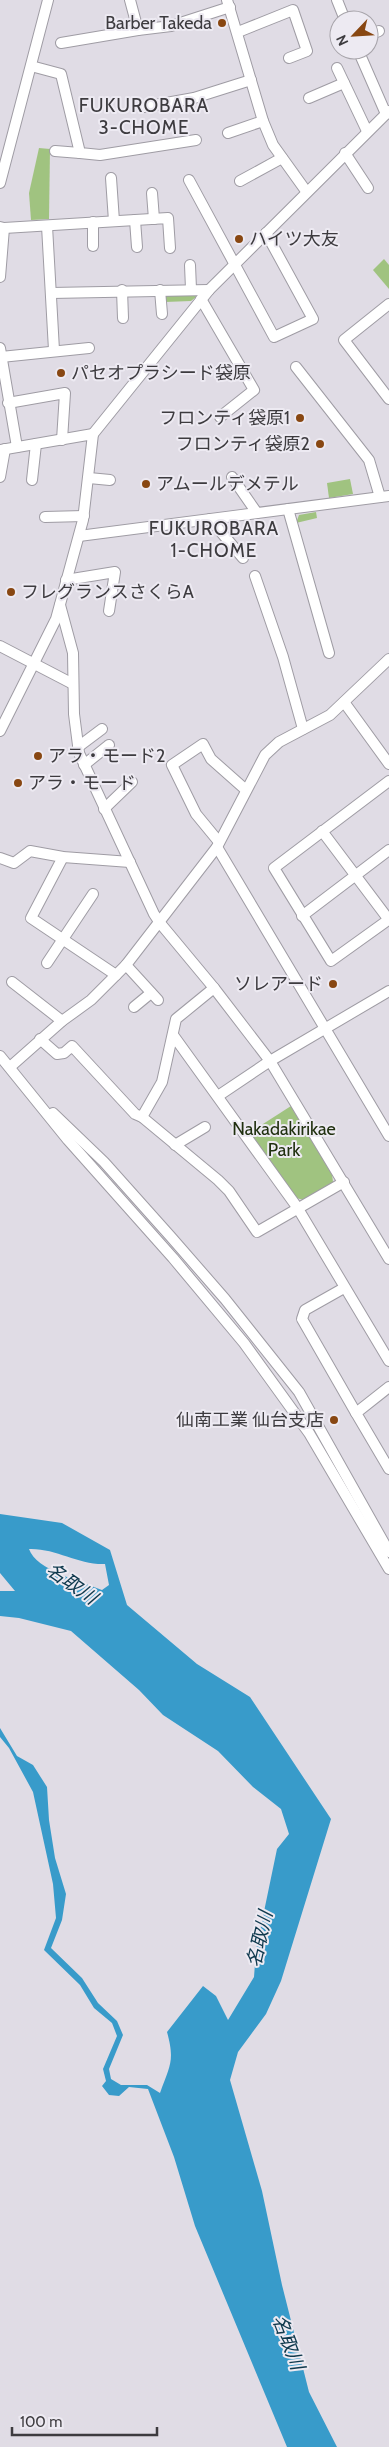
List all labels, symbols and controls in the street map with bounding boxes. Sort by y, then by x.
north arrow [329,10,379,60]
place label: Barber Takeda [105,12,212,34]
marker: Barber Takeda [216,17,228,29]
text: N [332,32,352,49]
district label: FUKUROBARA 3-CHOME [79,94,209,139]
place label: ハイツ大友 [249,228,339,250]
marker: ハイツ大友 [233,233,245,245]
place label: パセオプラシード袋原 [71,362,251,384]
marker: パセオプラシード袋原 [55,367,67,379]
place label: フロンティ袋原1 [159,407,290,429]
marker: フロンティ袋原1 [294,412,306,424]
place label: フロンティ袋原2 [176,433,310,455]
marker: フロンティ袋原2 [314,438,326,450]
place label: アムールデメテル [156,473,299,495]
marker: アムールデメテル [140,478,152,490]
district label: FUKUROBARA 1-CHOME [149,517,279,562]
place label: フレグランスさくらA [21,581,194,603]
marker: フレグランスさくらA [5,586,17,598]
place label: アラ・モード2 [48,745,165,767]
marker: アラ・モード2 [32,750,44,762]
place label: アラ・モード [28,772,136,794]
marker: アラ・モード [12,777,24,789]
place label: ソレアード [234,973,323,995]
marker: ソレアード [327,978,339,990]
park label: Nakadakirikae Park [232,1118,336,1161]
place label: 仙南工業 仙台支店 [176,1409,324,1431]
marker: 仙南工業 仙台支店 [328,1414,340,1426]
water label: 名取川 [42,1558,103,1610]
water label: 名取川 [242,1907,278,1969]
water label: 名取川 [268,2311,310,2375]
scale bar [12,2404,158,2436]
text: 100 m [20,2413,62,2431]

